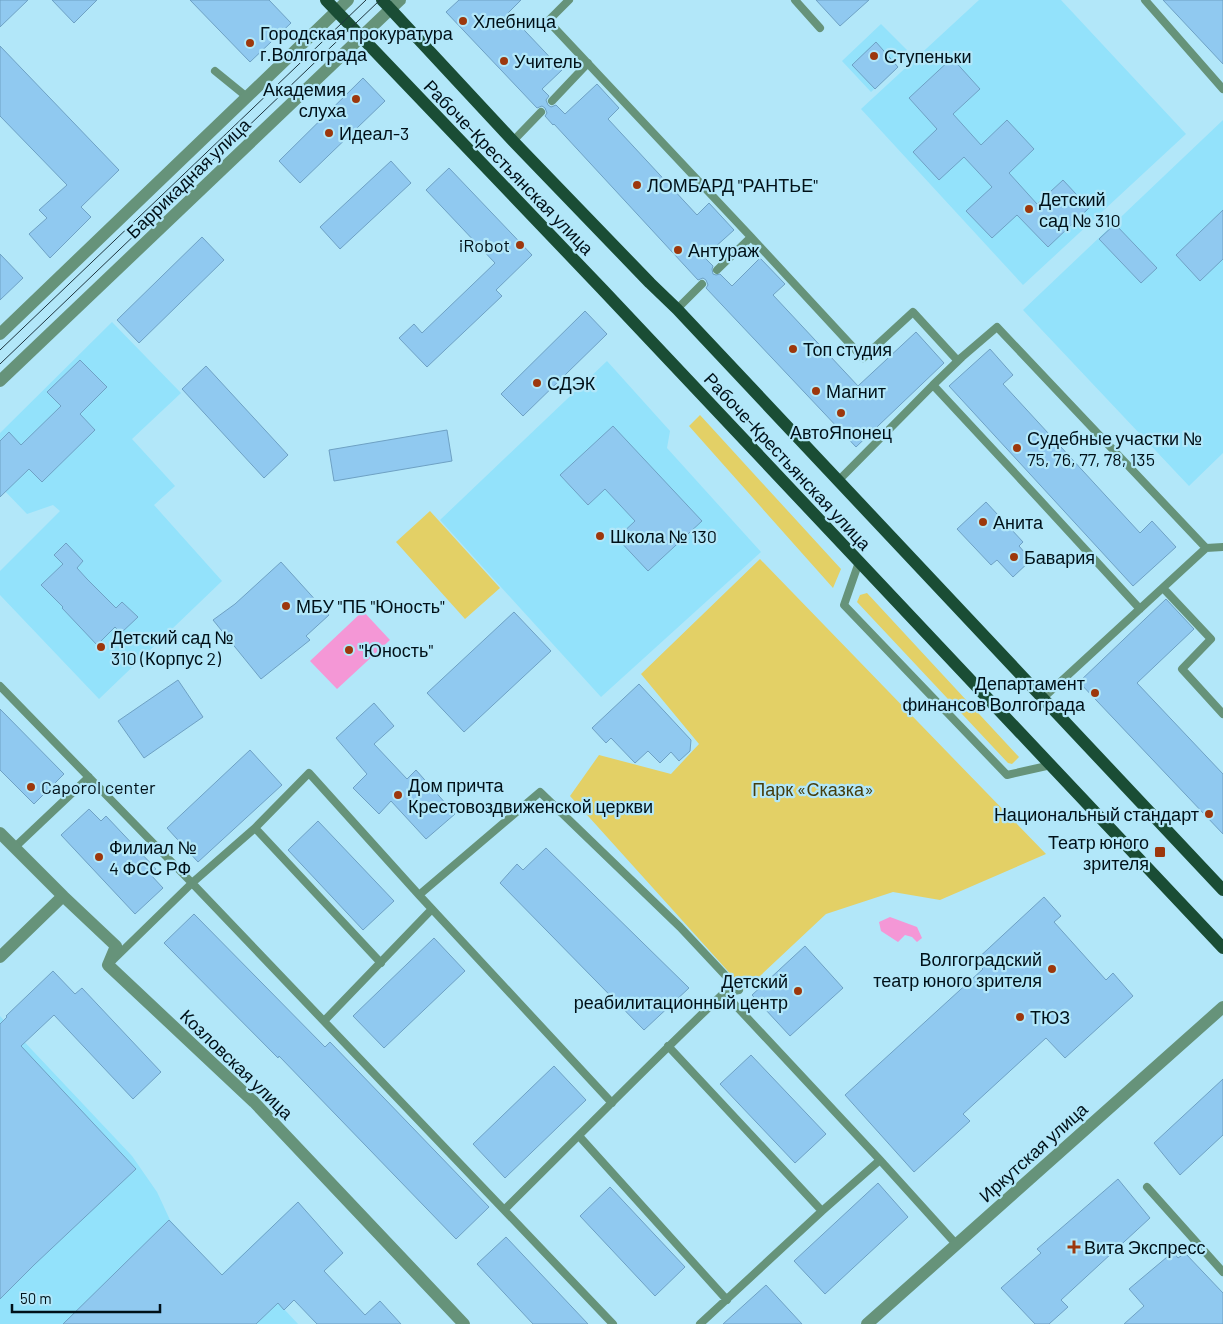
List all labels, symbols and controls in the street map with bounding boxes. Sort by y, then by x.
place label: Хлебница [473,10,557,32]
marker: Хлебница [457,15,469,27]
place label: Городская прокуратура г.Волгограда [260,22,454,65]
marker: Городская прокуратура г.Волгограда [244,37,256,49]
place label: Ступеньки [884,45,971,67]
place label: Учитель [514,50,582,72]
marker: Ступеньки [868,50,880,62]
marker: Учитель [498,55,510,67]
street label: Рабоче-Крестьянская улица [420,75,599,260]
place label: Академия слуха [263,78,347,121]
marker: Академия слуха [350,93,362,105]
street label: Баррикадная улица [122,113,255,243]
place label: Идеал-3 [339,122,409,144]
marker: Идеал-3 [323,127,335,139]
place label: ЛОМБАРД "РАНТЬЕ" [647,174,818,196]
marker: ЛОМБАРД "РАНТЬЕ" [631,179,643,191]
place label: Детский сад № 310 [1039,188,1121,231]
marker: Детский сад № 310 [1023,203,1035,215]
place label: iRobot [459,234,510,256]
marker: iRobot [514,239,526,251]
place label: Антураж [688,239,759,261]
marker: Антураж [672,244,684,256]
place label: Топ студия [803,338,892,360]
marker: Топ студия [787,343,799,355]
street label: Рабоче-Крестьянская улица [700,368,877,555]
place label: СДЭК [547,372,596,394]
marker: СДЭК [531,377,543,389]
place label: Магнит [826,380,886,402]
marker: Магнит [810,385,822,397]
marker: АвтоЯпонец [835,407,847,419]
place label: АвтоЯпонец [790,421,892,443]
place label: Судебные участки № 75, 76, 77, 78, 135 [1027,427,1202,470]
marker: Судебные участки № 75, 76, 77, 78, 135 [1011,442,1023,454]
place label: Анита [993,511,1044,533]
marker: Анита [977,516,989,528]
place label: Школа № 130 [610,525,717,547]
marker: Школа № 130 [594,530,606,542]
place label: Бавария [1024,546,1095,568]
marker: Бавария [1008,551,1020,563]
place label: МБУ "ПБ "Юность" [296,595,445,617]
marker: МБУ "ПБ "Юность" [280,600,292,612]
place label: Детский сад № 310 (Корпус 2) [111,626,234,669]
place label: "Юность" [359,639,433,661]
marker: Детский сад № 310 (Корпус 2) [95,641,107,653]
marker: "Юность" [343,644,355,656]
place label: Департамент финансов Волгограда [902,672,1086,715]
marker: Департамент финансов Волгограда [1089,687,1101,699]
place label: Дом причта Крестовоздвиженской церкви [408,774,653,817]
place label: Caporol center [41,776,156,798]
park label: Парк «Сказка» [752,778,874,800]
marker: Caporol center [25,781,37,793]
marker: Дом причта Крестовоздвиженской церкви [392,789,404,801]
place label: Национальный стандарт [994,803,1199,825]
marker: Национальный стандарт [1203,808,1215,820]
place label: Театр юного зрителя [1048,831,1149,874]
place label: Филиал № 4 ФСС РФ [109,836,197,879]
marker: Театр юного зрителя [1153,845,1167,859]
marker: Филиал № 4 ФСС РФ [93,851,105,863]
place label: Волгоградский театр юного зрителя [873,948,1042,991]
marker: Волгоградский театр юного зрителя [1046,963,1058,975]
place label: Детский реабилитационный центр [574,970,788,1013]
marker: Детский реабилитационный центр [792,985,804,997]
street label: Козловская улица [176,1004,299,1124]
place label: ТЮЗ [1030,1006,1070,1028]
marker: ТЮЗ [1014,1011,1026,1023]
street label: Иркутская улица [974,1097,1092,1206]
place label: Вита Экспресс [1084,1236,1206,1258]
marker: Вита Экспресс [1068,1241,1080,1253]
scale bar [12,1282,160,1314]
text: 50 m [20,1289,52,1307]

